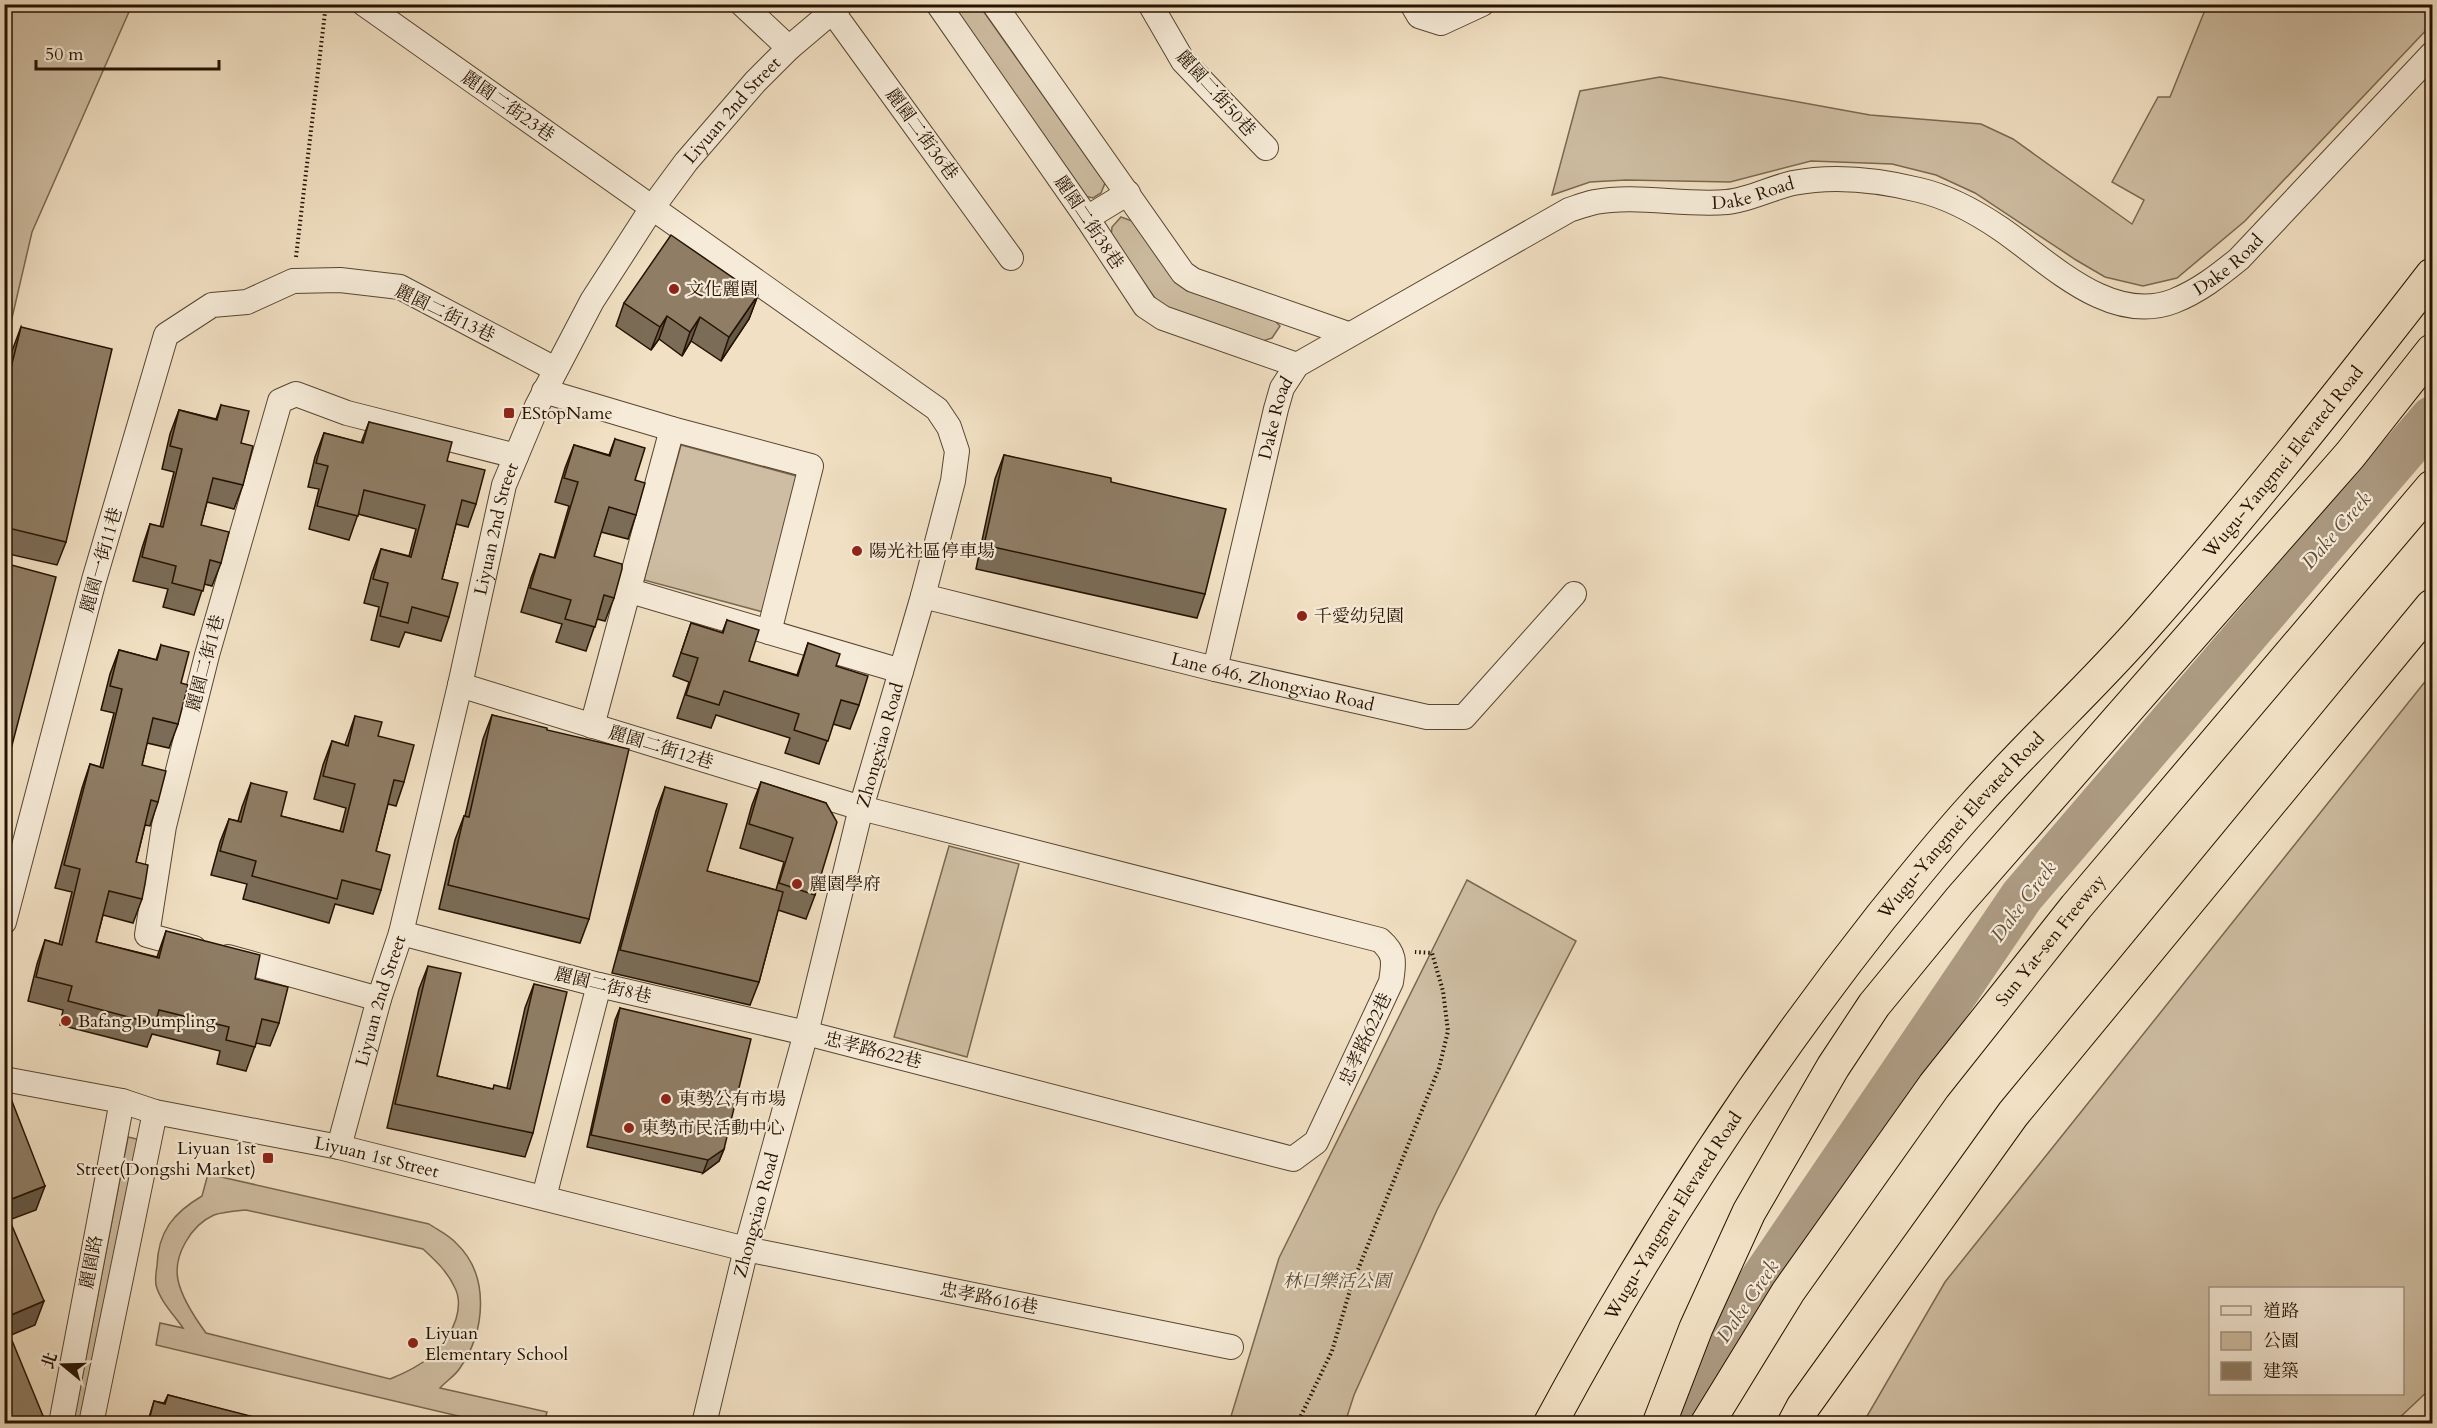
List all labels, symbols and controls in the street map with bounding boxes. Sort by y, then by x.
scale bar [36,33,219,71]
text: 50 m [45,42,84,67]
street label: 麗園二街50巷 [1170,45,1261,142]
street label: Liyuan 2nd Street [678,51,787,169]
street label: 麗園二街23巷 [456,65,559,148]
street label: 麗園二街36巷 [880,83,964,186]
street label: 麗園二街38巷 [1048,170,1129,274]
street label: Dake Road [1711,171,1797,216]
street label: Dake Road [2189,228,2270,302]
place label: 文化麗園 [686,277,758,302]
street label: 麗園二街13巷 [391,278,499,348]
marker: 文化麗園 [667,282,681,296]
street label: Wugu-Yangmei Elevated Road [2197,360,2370,564]
street label: Dake Road [1253,372,1299,462]
place label: EStopName [521,401,613,426]
marker: EStopName [502,406,516,420]
street label: Liyuan 2nd Street [468,459,525,597]
water label: Dake Creek [2295,486,2378,575]
street label: 麗園一街11巷 [75,505,128,616]
place label: 陽光社區停車場 [869,539,995,564]
marker: 陽光社區停車場 [850,544,864,558]
place label: 千愛幼兒園 [1314,604,1404,629]
marker: 千愛幼兒園 [1295,609,1309,623]
street label: 麗園二街1巷 [181,612,230,714]
street label: Lane 646, Zhongxiao Road [1168,646,1377,718]
street label: Zhongxiao Road [851,679,910,810]
street label: 麗園二街12巷 [605,720,716,775]
street label: Wugu-Yangmei Elevated Road [1872,726,2051,925]
water label: Dake Creek [1984,855,2063,947]
street label: Sun Yat-sen Freeway [1990,869,2112,1012]
place label: 麗園學府 [809,872,881,897]
marker: 麗園學府 [790,877,804,891]
street label: Liyuan 2nd Street [349,932,412,1069]
street label: 麗園二街8巷 [552,961,654,1010]
street label: 忠孝路622巷 [1333,989,1398,1090]
place label: Bafang Dumpling [78,1009,217,1034]
marker: Bafang Dumpling [59,1014,73,1028]
street label: 忠孝路622巷 [821,1026,924,1075]
place label: 東勢公有市場 [678,1087,786,1112]
marker: 東勢公有市場 [659,1092,673,1106]
street label: Wugu-Yangmei Elevated Road [1598,1107,1748,1326]
place label: 東勢市民活動中心 [641,1116,785,1141]
marker: 東勢市民活動中心 [622,1121,636,1135]
street label: Liyuan 1st Street [312,1131,442,1185]
place label: Liyuan 1st Street(Dongshi Market) [76,1136,256,1182]
street label: Zhongxiao Road [728,1149,785,1281]
marker: Liyuan 1st Street(Dongshi Market) [261,1151,275,1165]
street label: 麗園路 [74,1233,109,1291]
water label: Dake Creek [1710,1255,1785,1348]
park label: 林口樂活公園 [1283,1269,1394,1294]
street label: 忠孝路616巷 [938,1277,1040,1320]
legend [2209,1287,2404,1395]
text: 道路 [2263,1299,2299,1324]
place label: Liyuan Elementary School [425,1321,568,1367]
text: 公園 [2263,1329,2299,1354]
north arrow [33,1335,93,1395]
marker: Liyuan Elementary School [406,1336,420,1350]
text: 北 [37,1349,63,1372]
text: 建築 [2263,1359,2299,1384]

